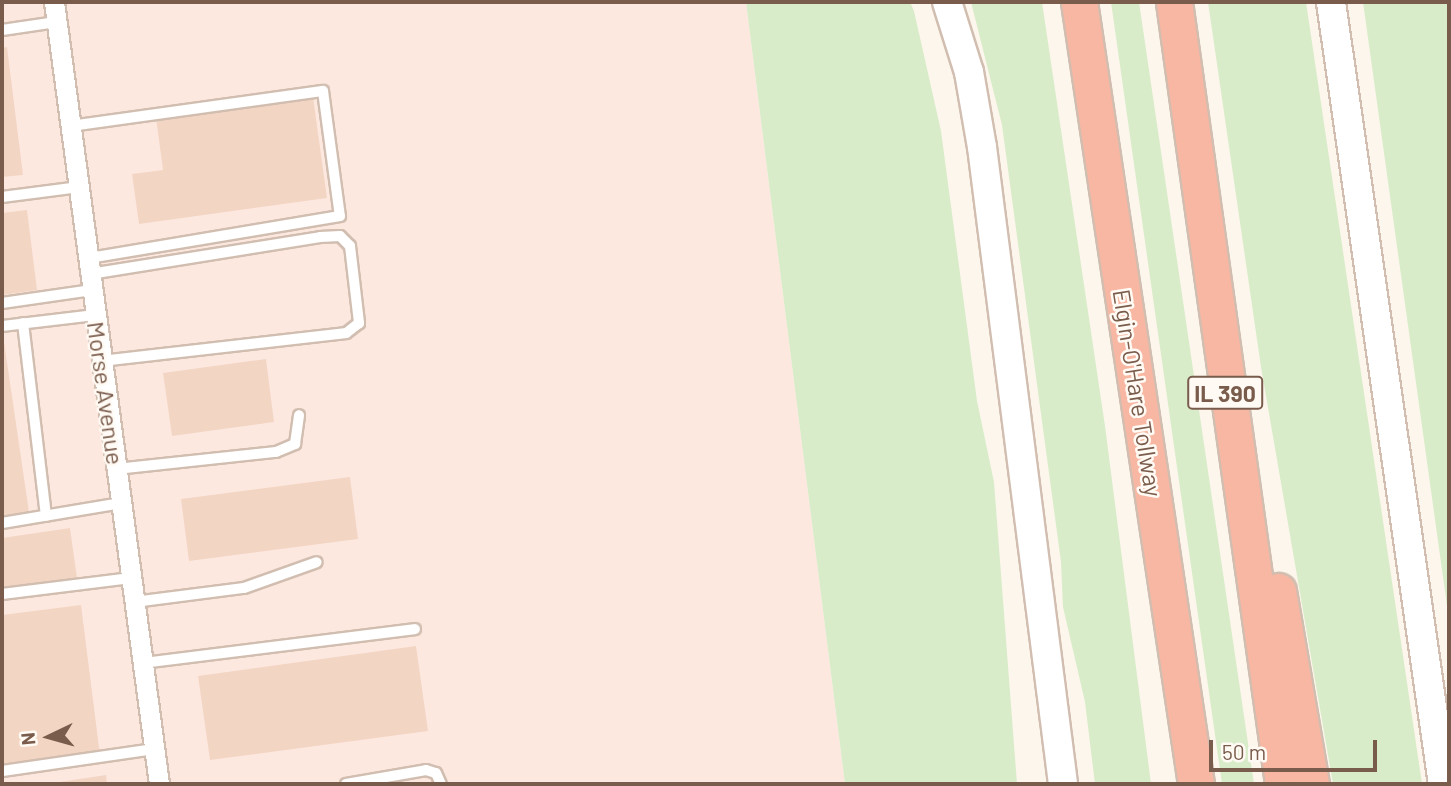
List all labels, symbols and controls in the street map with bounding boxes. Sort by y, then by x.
street label: Elgin-O'Hare Tollway [1107,287,1169,499]
street label: Morse Avenue [82,320,130,466]
road number: IL 390 [1186,374,1264,412]
north arrow [14,702,84,772]
scale bar [1213,726,1381,770]
text: N [16,732,40,746]
text: 50 m [1222,739,1266,764]

